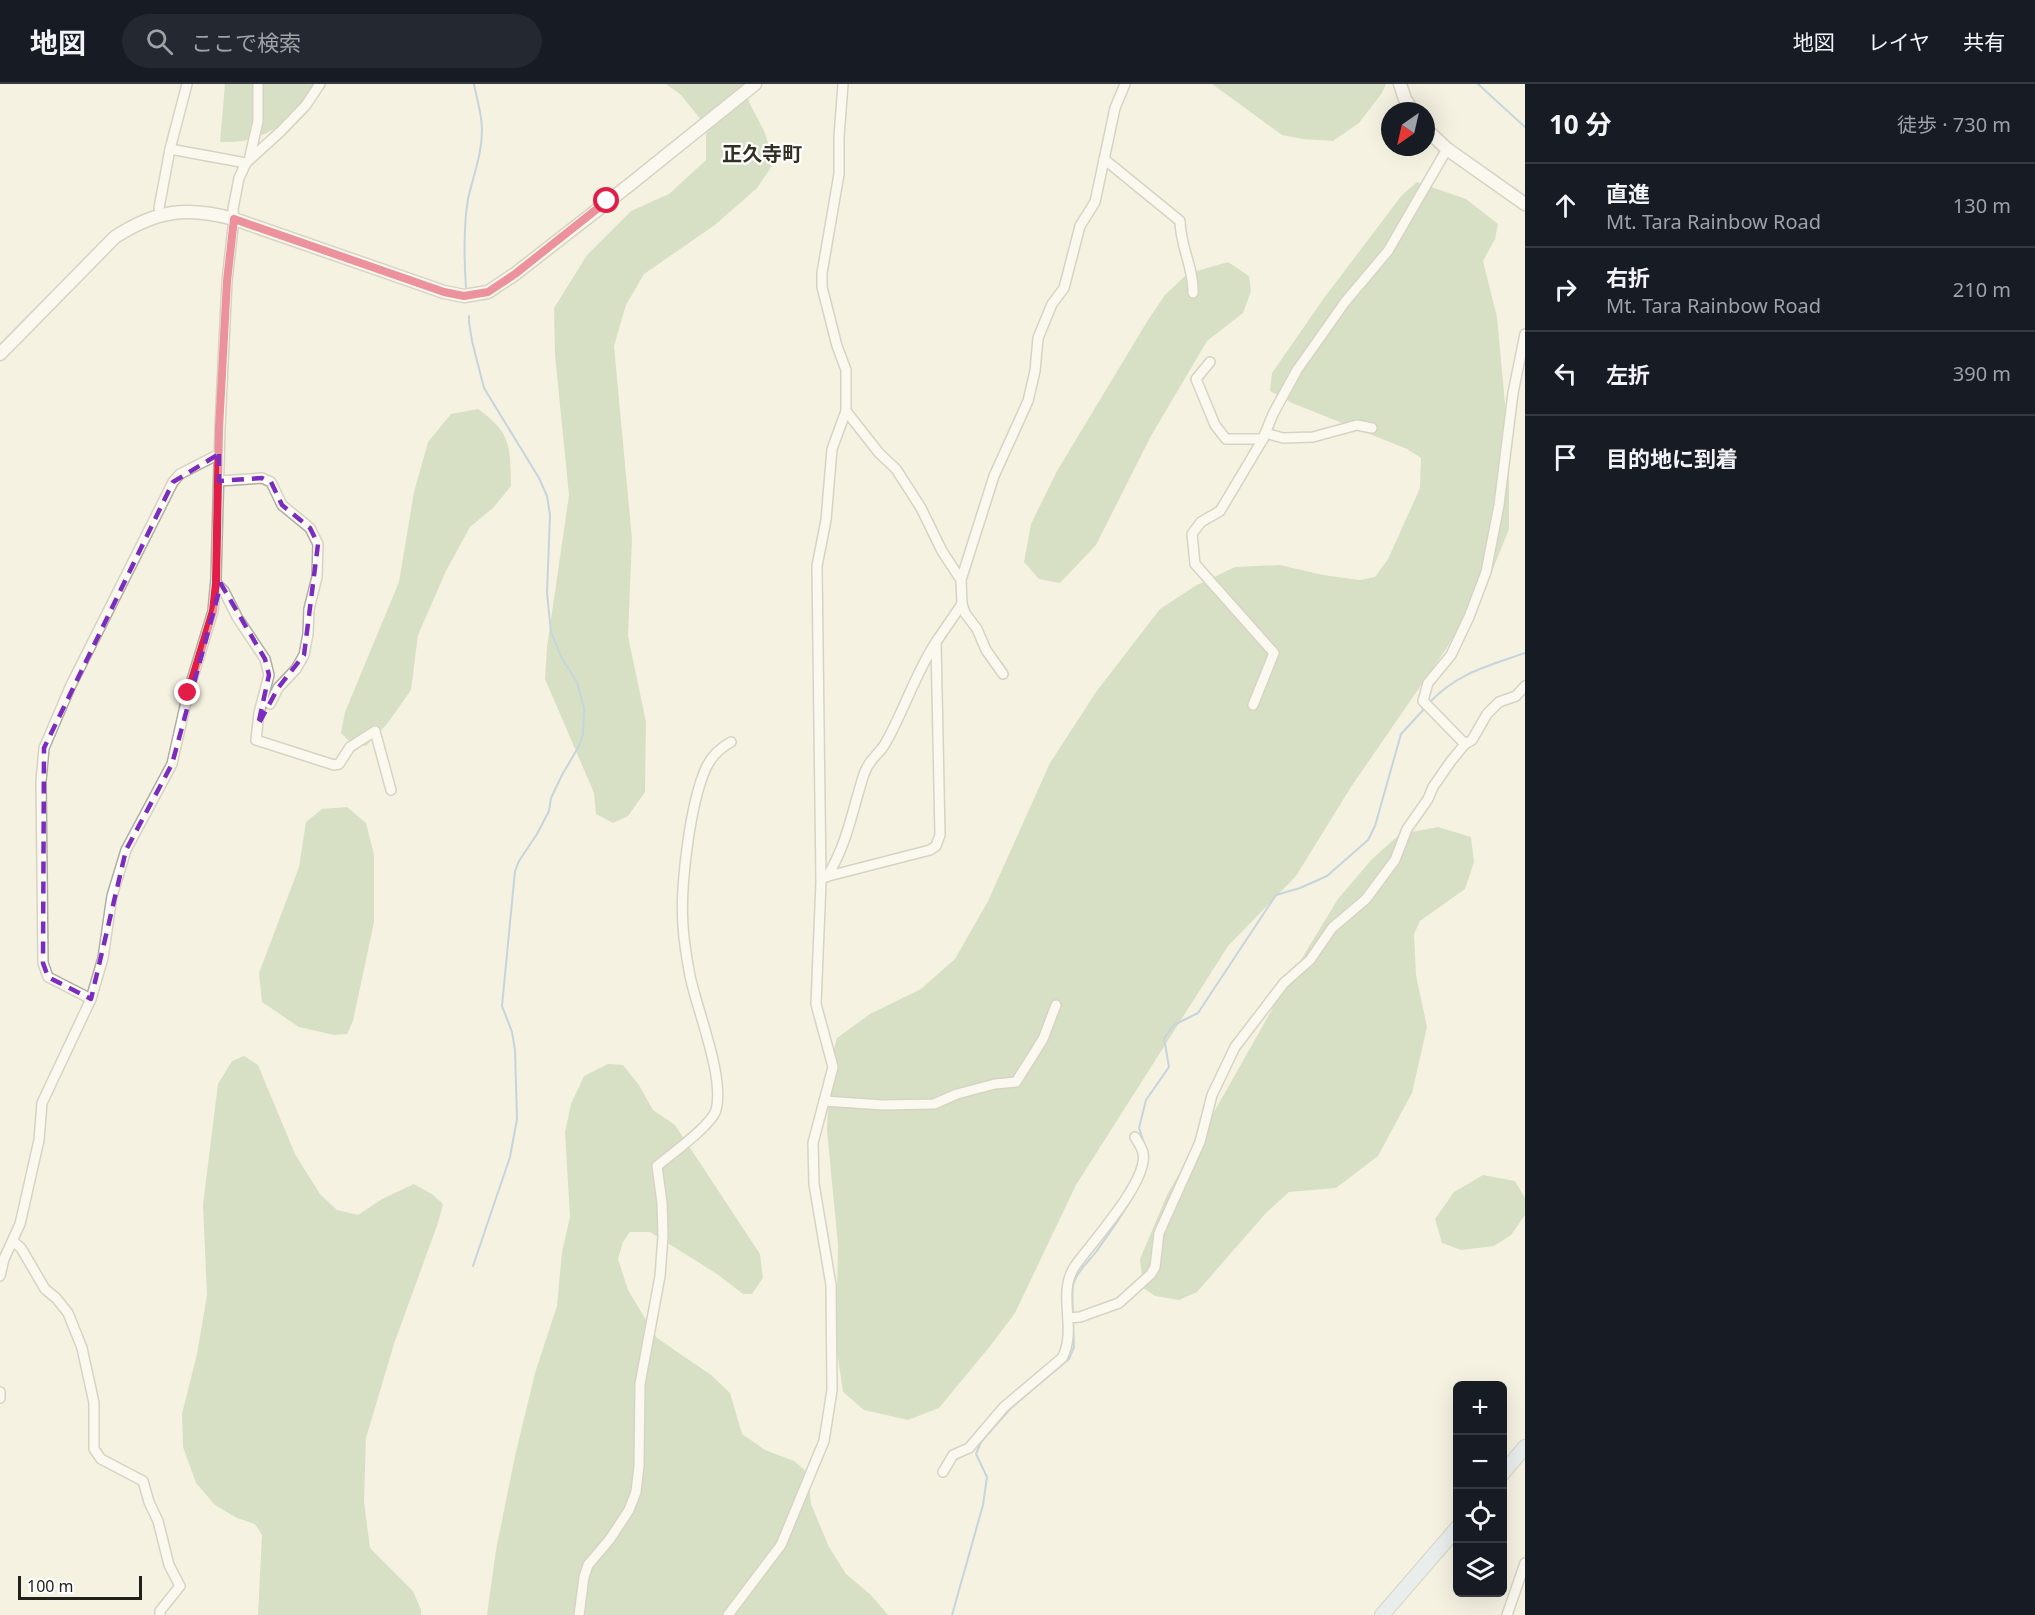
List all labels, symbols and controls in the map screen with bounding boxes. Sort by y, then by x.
search box [122,14,542,68]
text: 地図 [30,23,86,61]
icon: search [143,25,176,58]
text: ここで検索 [191,27,301,57]
text: 地図 [1793,28,1835,56]
text: レイヤ [1868,28,1930,56]
text: 共有 [1963,28,2005,56]
north arrow [1381,102,1435,156]
text: 10 分 [1549,106,1612,142]
text: 徒歩 · 730 m [1897,111,2011,138]
district label: 正久寺町 [722,140,802,167]
text: 直進 [1606,178,1650,208]
route start [593,187,619,213]
icon: ahead [1549,189,1582,222]
text: 130 m [1953,192,2011,219]
text: Mt. Tara Rainbow Road [1606,208,1821,235]
text: 右折 [1606,262,1650,292]
icon: right [1549,273,1582,306]
text: 210 m [1953,276,2011,303]
text: Mt. Tara Rainbow Road [1606,292,1821,319]
icon: left [1549,357,1582,390]
text: 左折 [1606,359,1650,389]
text: 390 m [1953,360,2011,387]
icon: arrive [1549,441,1582,474]
text: 目的地に到着 [1606,443,1738,473]
route end [174,679,200,705]
map controls [1453,1381,1507,1597]
button: + [1453,1381,1507,1435]
button: − [1453,1435,1507,1489]
button: locate [1453,1489,1507,1543]
button: layers [1453,1543,1507,1597]
scale bar [18,1573,142,1600]
text: 100 m [27,1575,74,1597]

